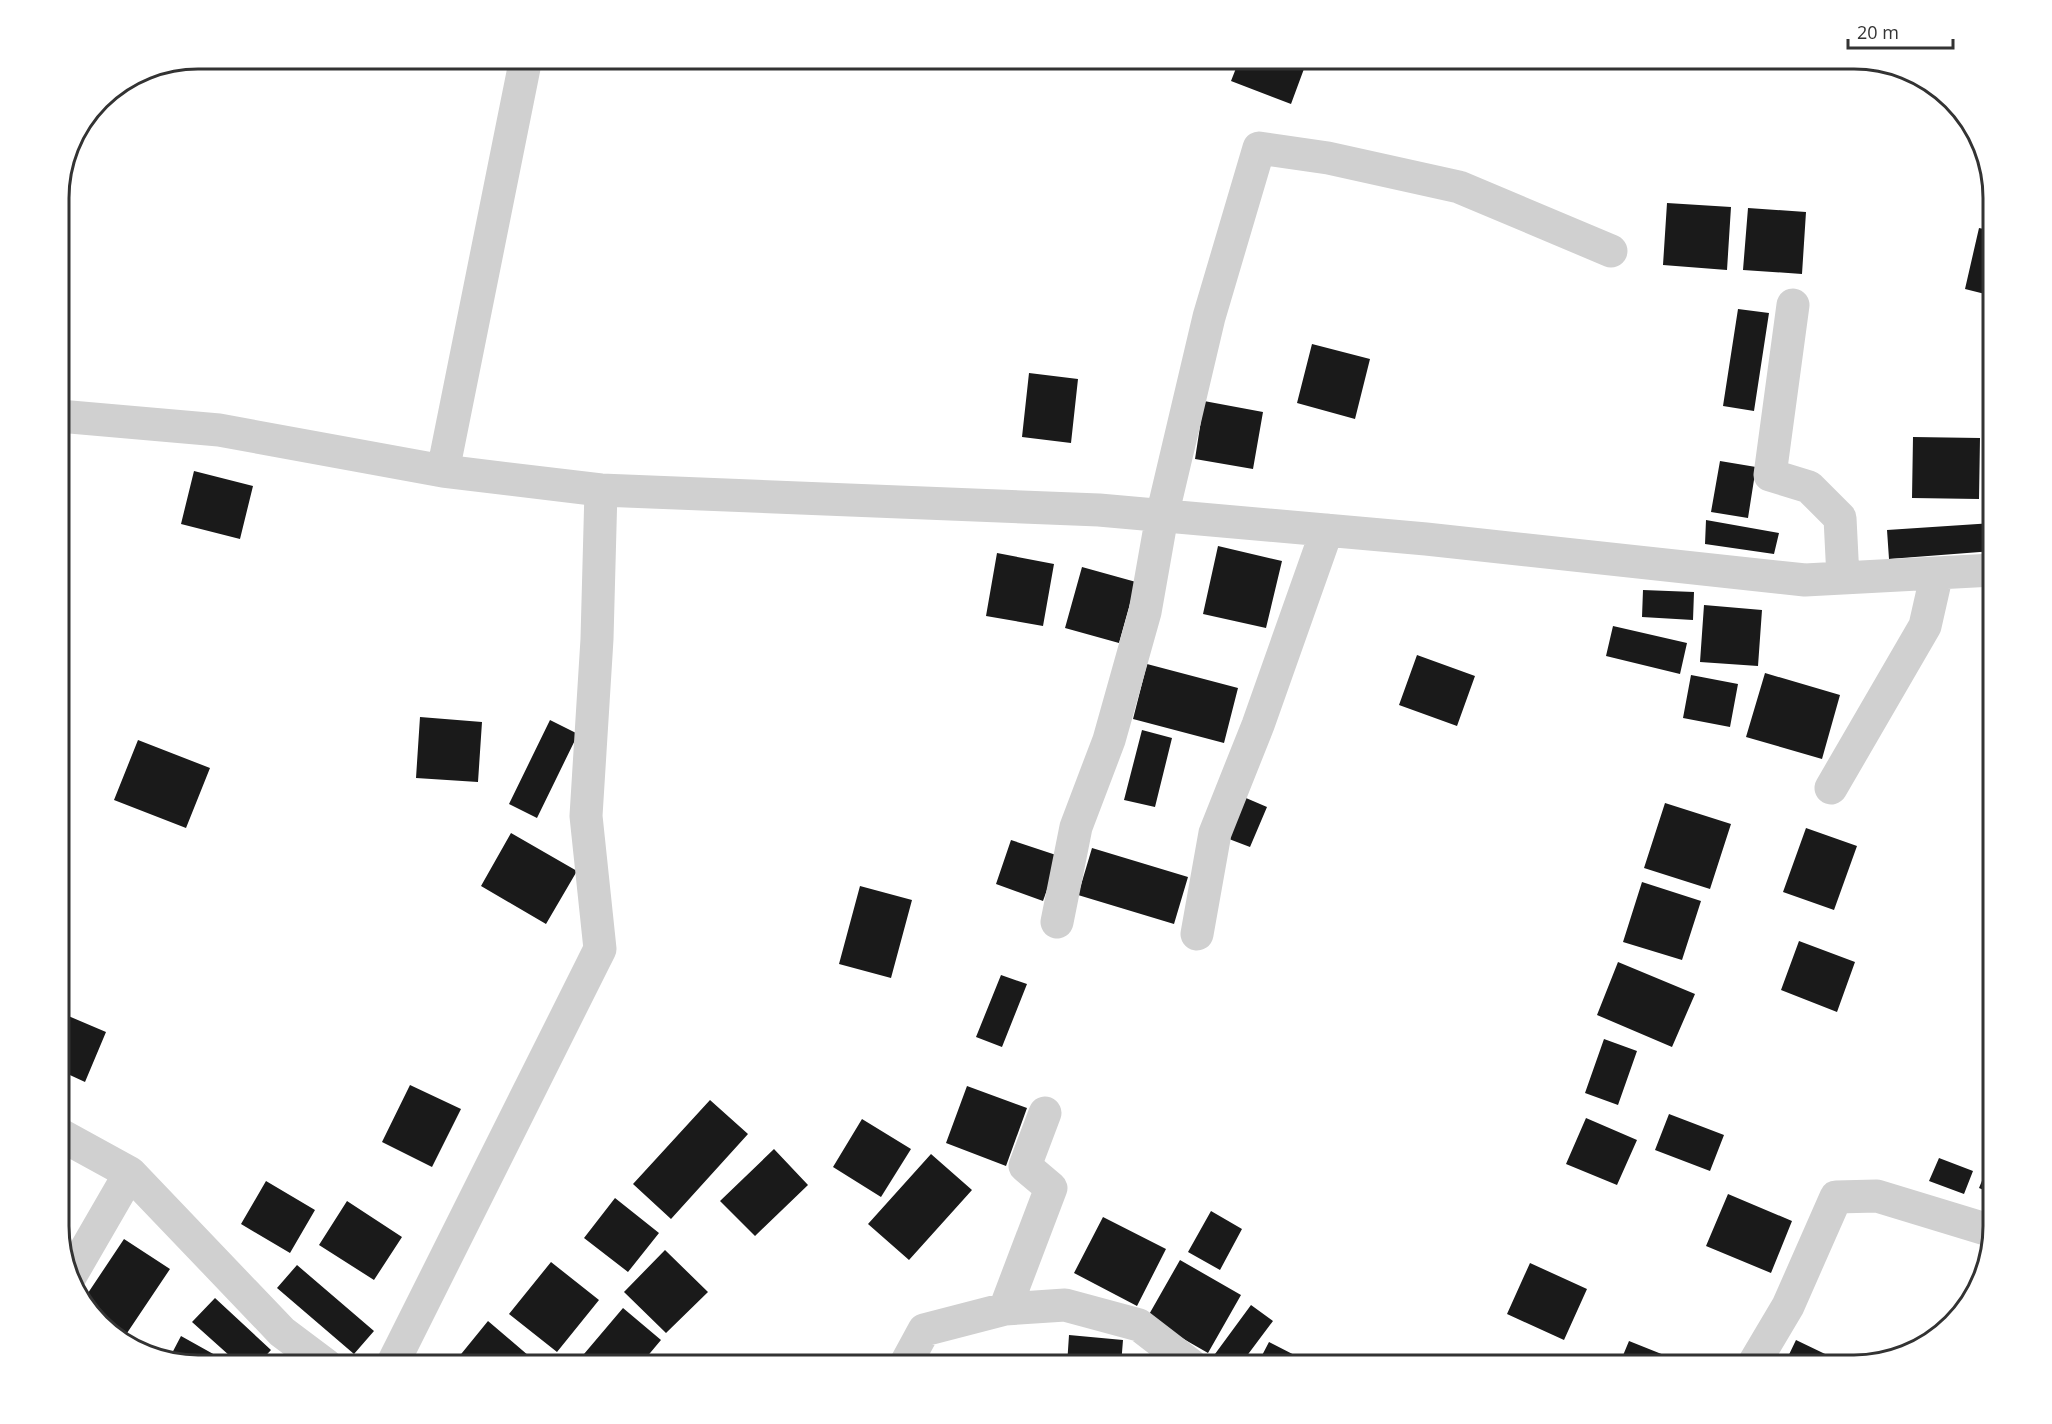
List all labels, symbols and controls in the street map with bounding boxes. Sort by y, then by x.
scale bar [1848,12,1953,50]
text: 20 m [1857,20,1899,44]

